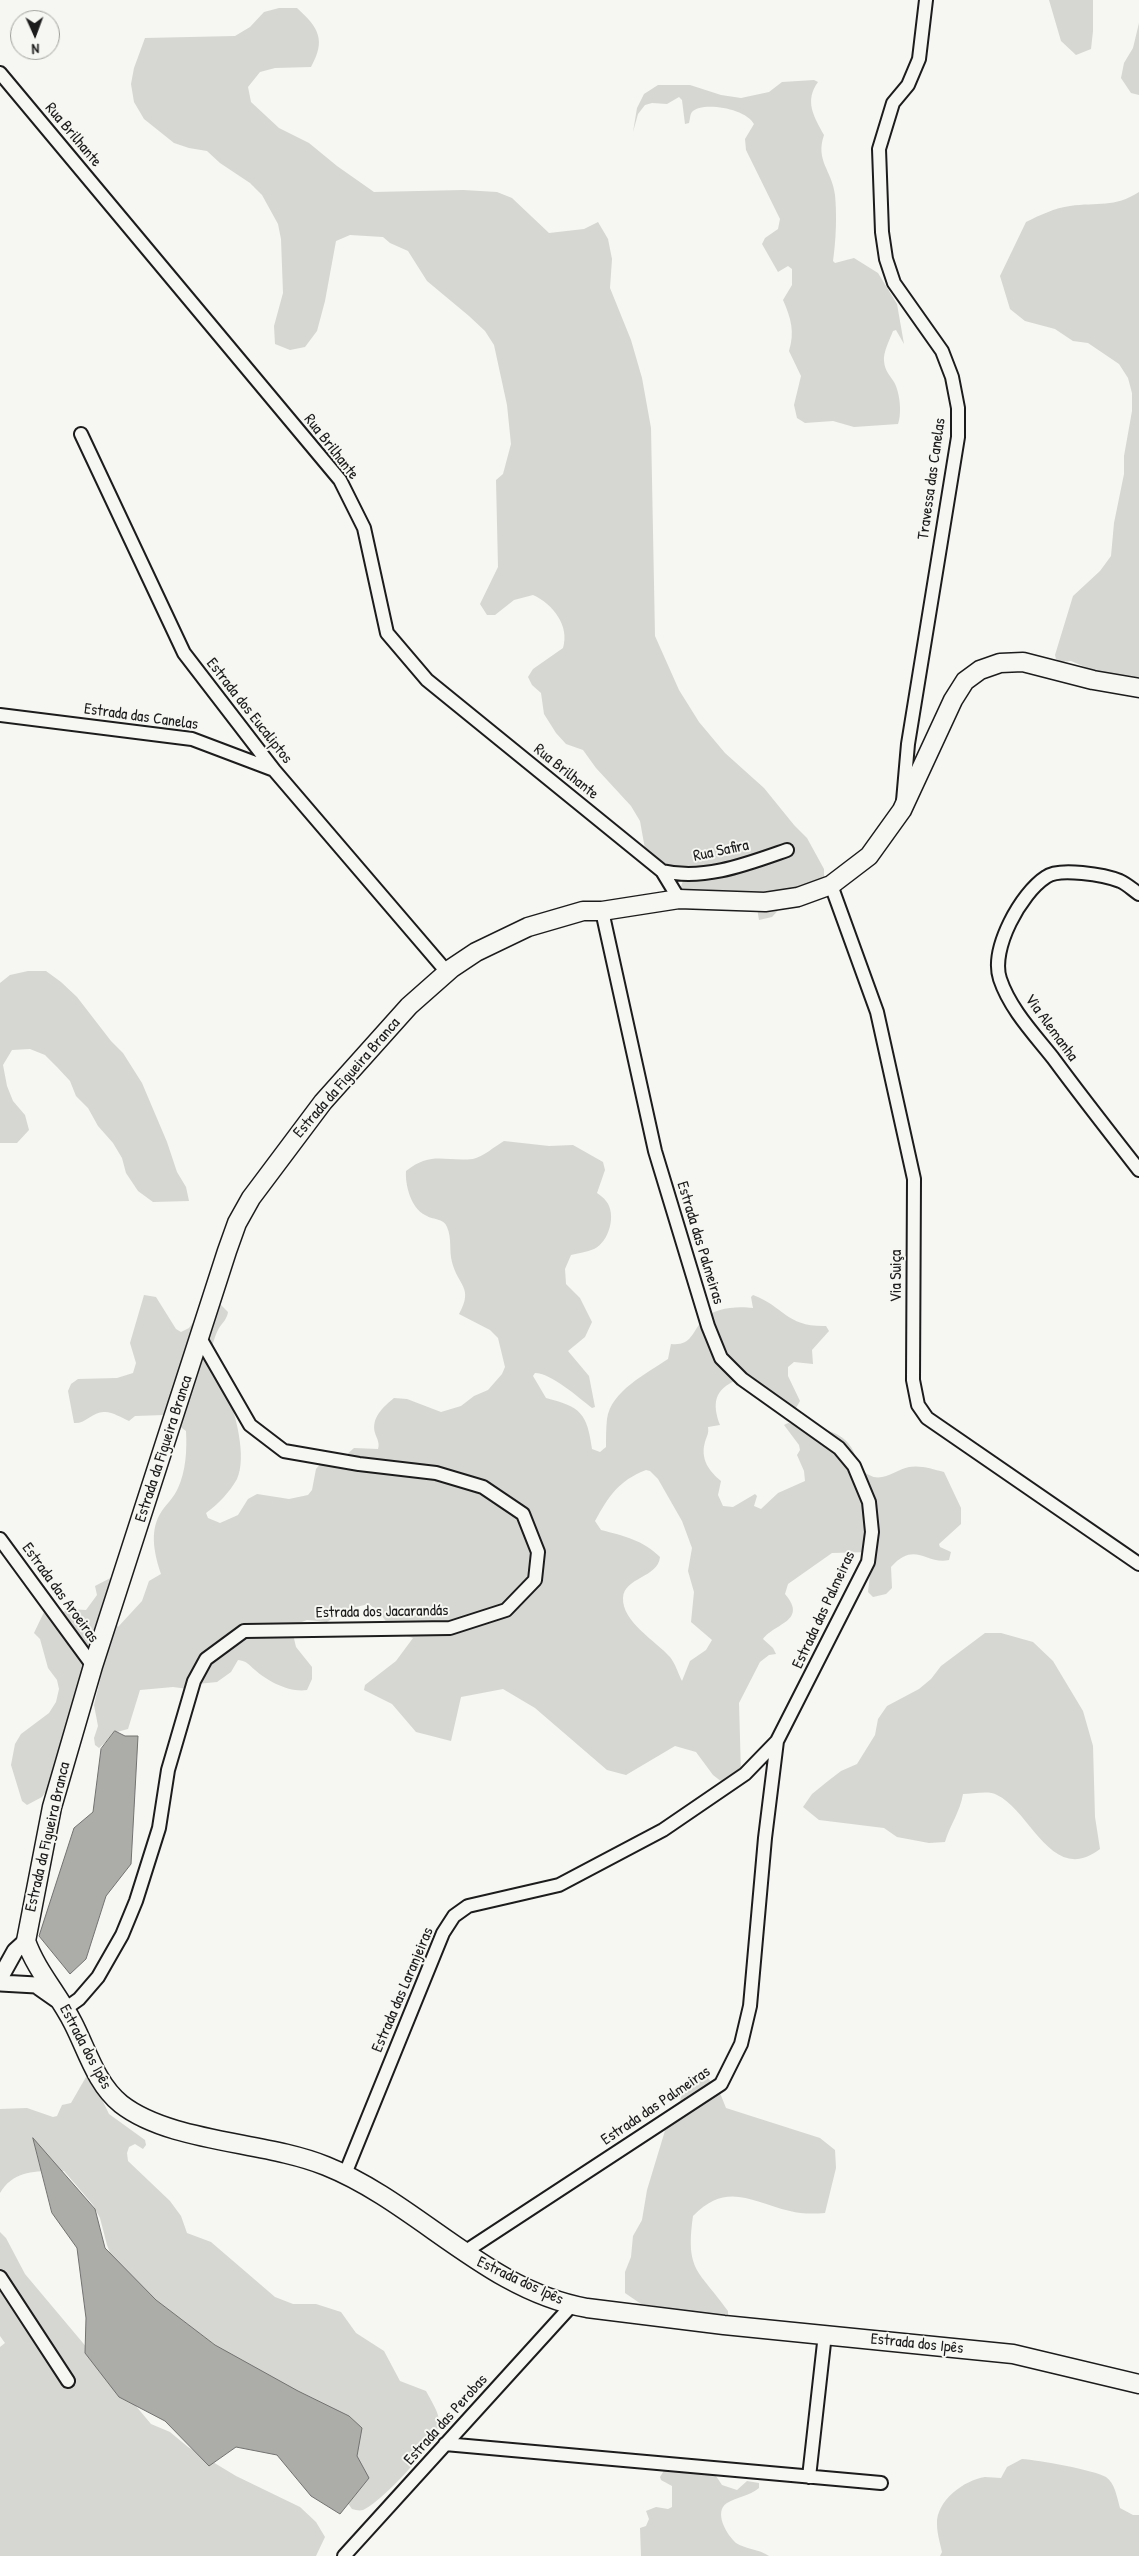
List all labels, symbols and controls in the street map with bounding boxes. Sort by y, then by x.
north arrow [10,10,60,60]
text: N [31,40,40,59]
street label: Rua Brilhante [41,99,105,171]
street label: Rua Brilhante [299,410,363,484]
street label: Travessa das Canelas [914,417,950,541]
street label: Estrada dos Eucaliptos [202,654,296,768]
street label: Estrada das Canelas [83,699,199,735]
street label: Rua Brilhante [530,740,602,804]
street label: Rua Safira [692,836,750,866]
street label: Via Alemanha [1020,991,1082,1065]
street label: Estrada da Figueira Branca [290,1014,404,1142]
street label: Estrada das Palmeiras [672,1179,728,1307]
street label: Via Suiça [887,1250,907,1302]
street label: Estrada da Figueira Branca [131,1373,197,1525]
street label: Estrada das Aroeiras [17,1539,103,1647]
street label: Estrada das Palmeiras [788,1548,860,1672]
street label: Estrada dos Jacarandás [315,1601,449,1623]
street label: Estrada da Figueira Branca [21,1760,75,1914]
street label: Estrada das Laranjeiras [368,1925,438,2055]
street label: Estrada dos Ipês [55,2001,115,2093]
street label: Estrada das Palmeiras [598,2062,714,2150]
street label: Estrada dos Ipês [474,2253,566,2309]
street label: Estrada dos Ipês [870,2330,964,2358]
street label: Estrada das Perobas [400,2371,492,2469]

